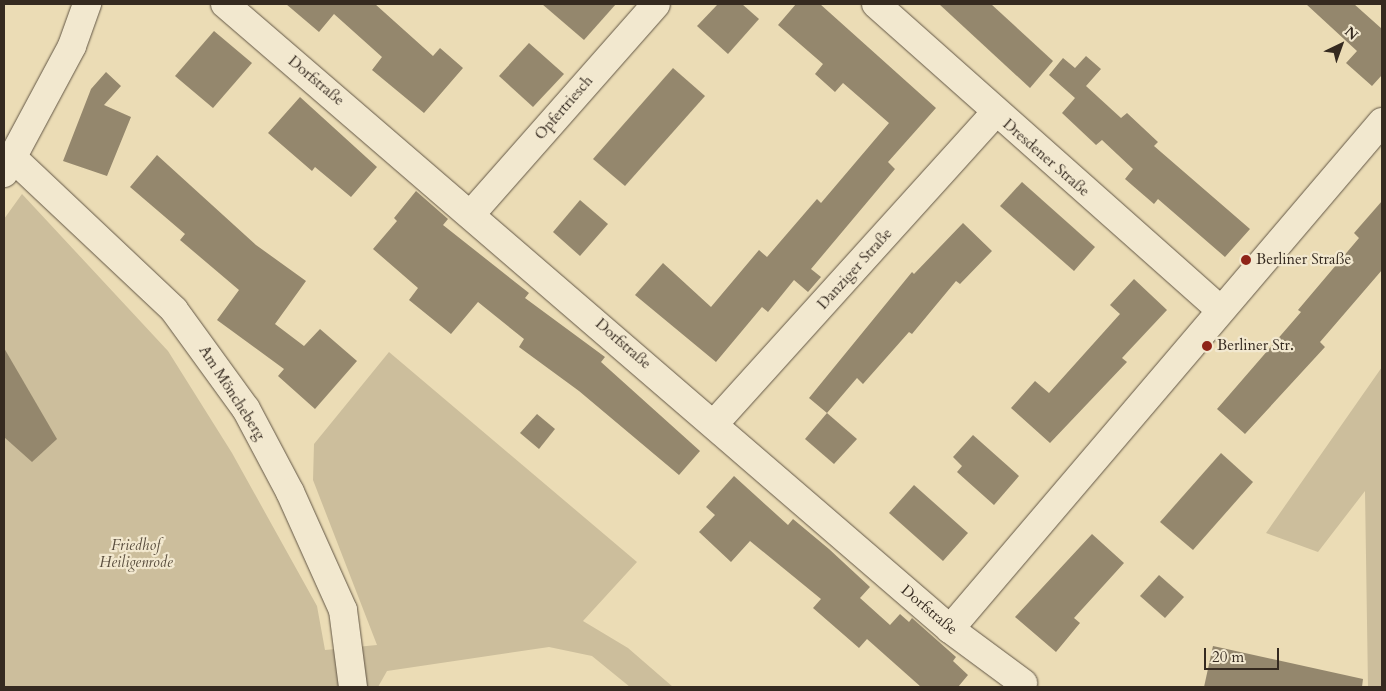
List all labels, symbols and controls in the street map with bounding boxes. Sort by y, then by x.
north arrow [1316,20,1366,70]
text: N [1340,22,1362,45]
street label: Dorfstraße [284,52,348,110]
street label: Opfertriesch [531,72,597,144]
street label: Dresdener Straße [999,115,1093,201]
street label: Danziger Straße [814,225,896,313]
place label: Berliner Straße [1256,251,1351,269]
marker: Berliner Straße [1240,254,1252,266]
street label: Dorfstraße [592,315,654,373]
place label: Berliner Str. [1217,337,1294,355]
marker: Berliner Str. [1201,340,1213,352]
street label: Am Möncheberg [195,342,269,444]
park label: Friedhof Heiligenrode [99,536,173,571]
street label: Dorfstraße [897,581,961,639]
scale bar [1206,638,1281,670]
text: 20 m [1212,647,1244,667]

